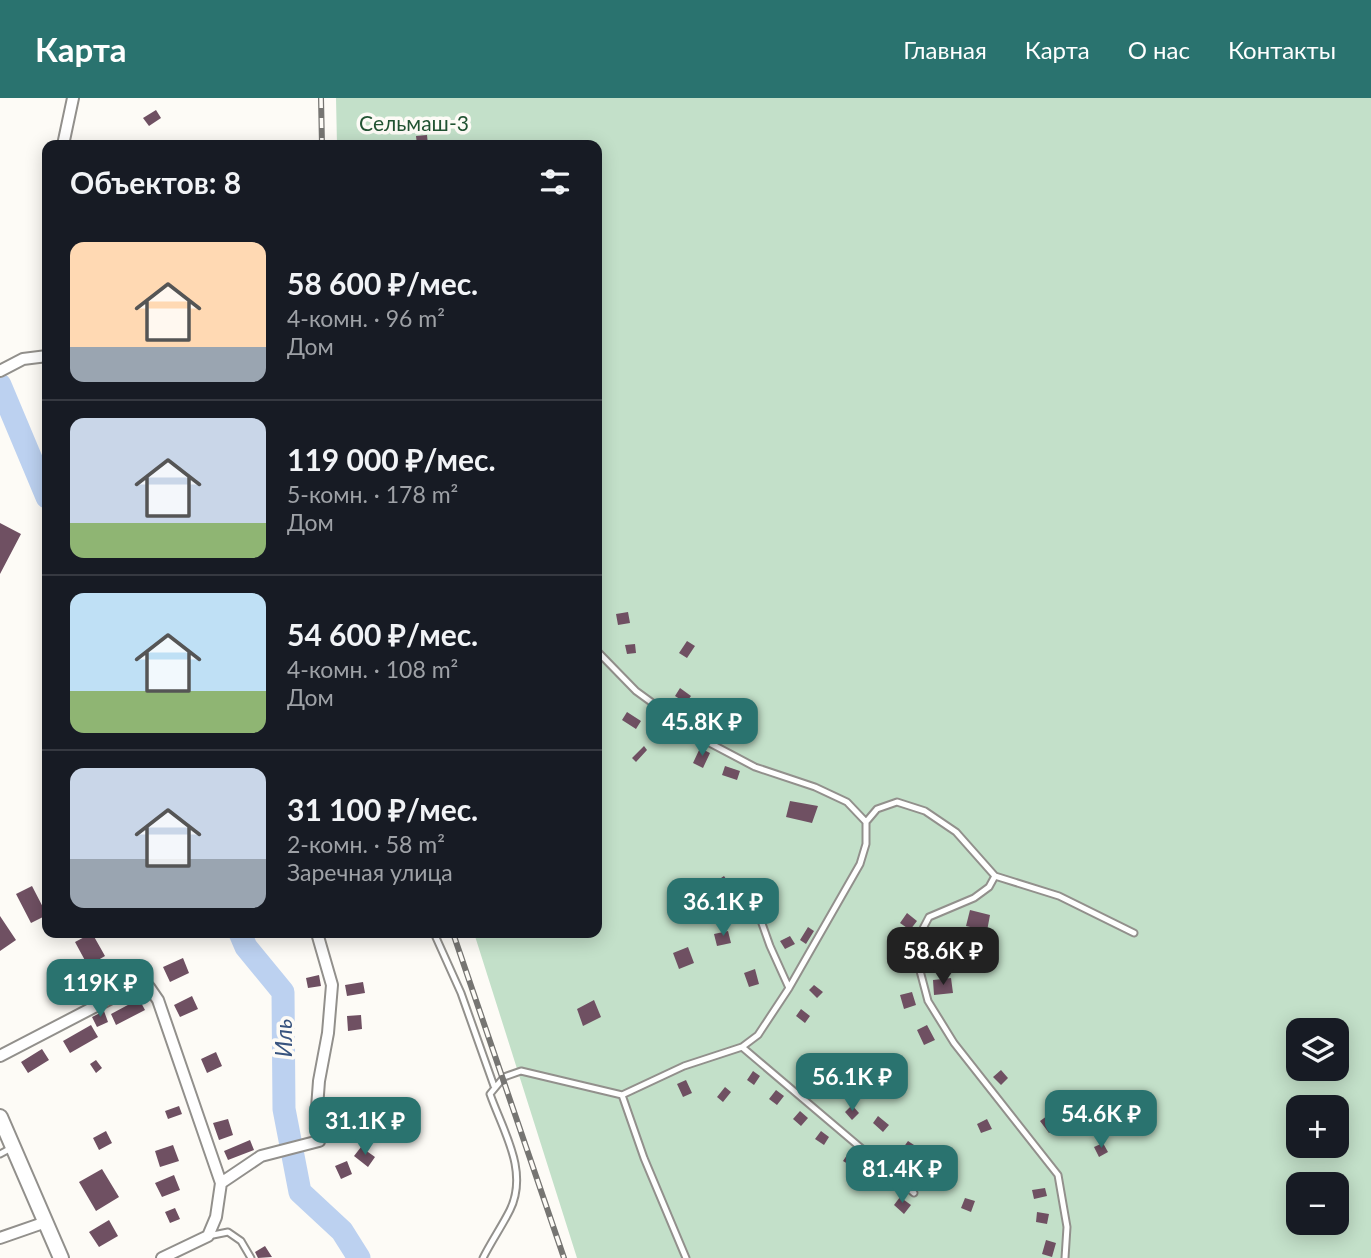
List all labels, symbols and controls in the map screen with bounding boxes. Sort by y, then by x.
text: Карта [35,29,126,69]
text: Главная [903,35,987,64]
text: Карта [1025,35,1090,64]
text: О нас [1128,35,1190,64]
text: Контакты [1228,35,1336,64]
park label: Сельмаш-3 [359,110,469,135]
icon: filters [536,163,574,201]
text: Объектов: 8 [70,164,241,200]
text: 58 600 ₽/мес. [287,265,478,301]
icon: home [126,270,210,354]
text: 4-комн. · 96 m² [287,304,445,332]
text: Дом [287,332,334,360]
text: 119 000 ₽/мес. [287,441,496,477]
icon: home [126,446,210,530]
text: 5-комн. · 178 m² [287,480,458,508]
text: Дом [287,508,334,536]
text: 54 600 ₽/мес. [287,616,478,652]
icon: home [126,621,210,705]
text: 4-комн. · 108 m² [287,655,458,683]
text: Дом [287,683,334,711]
pin: 45.8K ₽ [637,698,767,758]
text: 45.8K ₽ [662,707,742,735]
text: 31 100 ₽/мес. [287,791,478,827]
icon: home [126,796,210,880]
text: 2-комн. · 58 m² [287,830,445,858]
text: Заречная улица [287,858,453,886]
pin: 36.1K ₽ [658,878,788,938]
text: 36.1K ₽ [683,887,763,915]
pin: 58.6K ₽ [878,928,1008,987]
text: 58.6K ₽ [903,936,983,964]
pin: 119K ₽ [43,960,157,1019]
text: 119K ₽ [63,968,137,996]
map controls [1286,1018,1349,1235]
button: layers [1286,1018,1349,1081]
water label: Иль [269,1019,297,1057]
pin: 56.1K ₽ [787,1054,917,1113]
text: 56.1K ₽ [812,1062,892,1090]
pin: 54.6K ₽ [1036,1090,1166,1150]
button: + [1286,1095,1349,1158]
pin: 31.1K ₽ [300,1098,430,1157]
text: 54.6K ₽ [1061,1099,1141,1127]
text: 31.1K ₽ [325,1106,405,1134]
pin: 81.4K ₽ [837,1146,967,1205]
text: 81.4K ₽ [862,1154,942,1182]
button: − [1286,1172,1349,1235]

